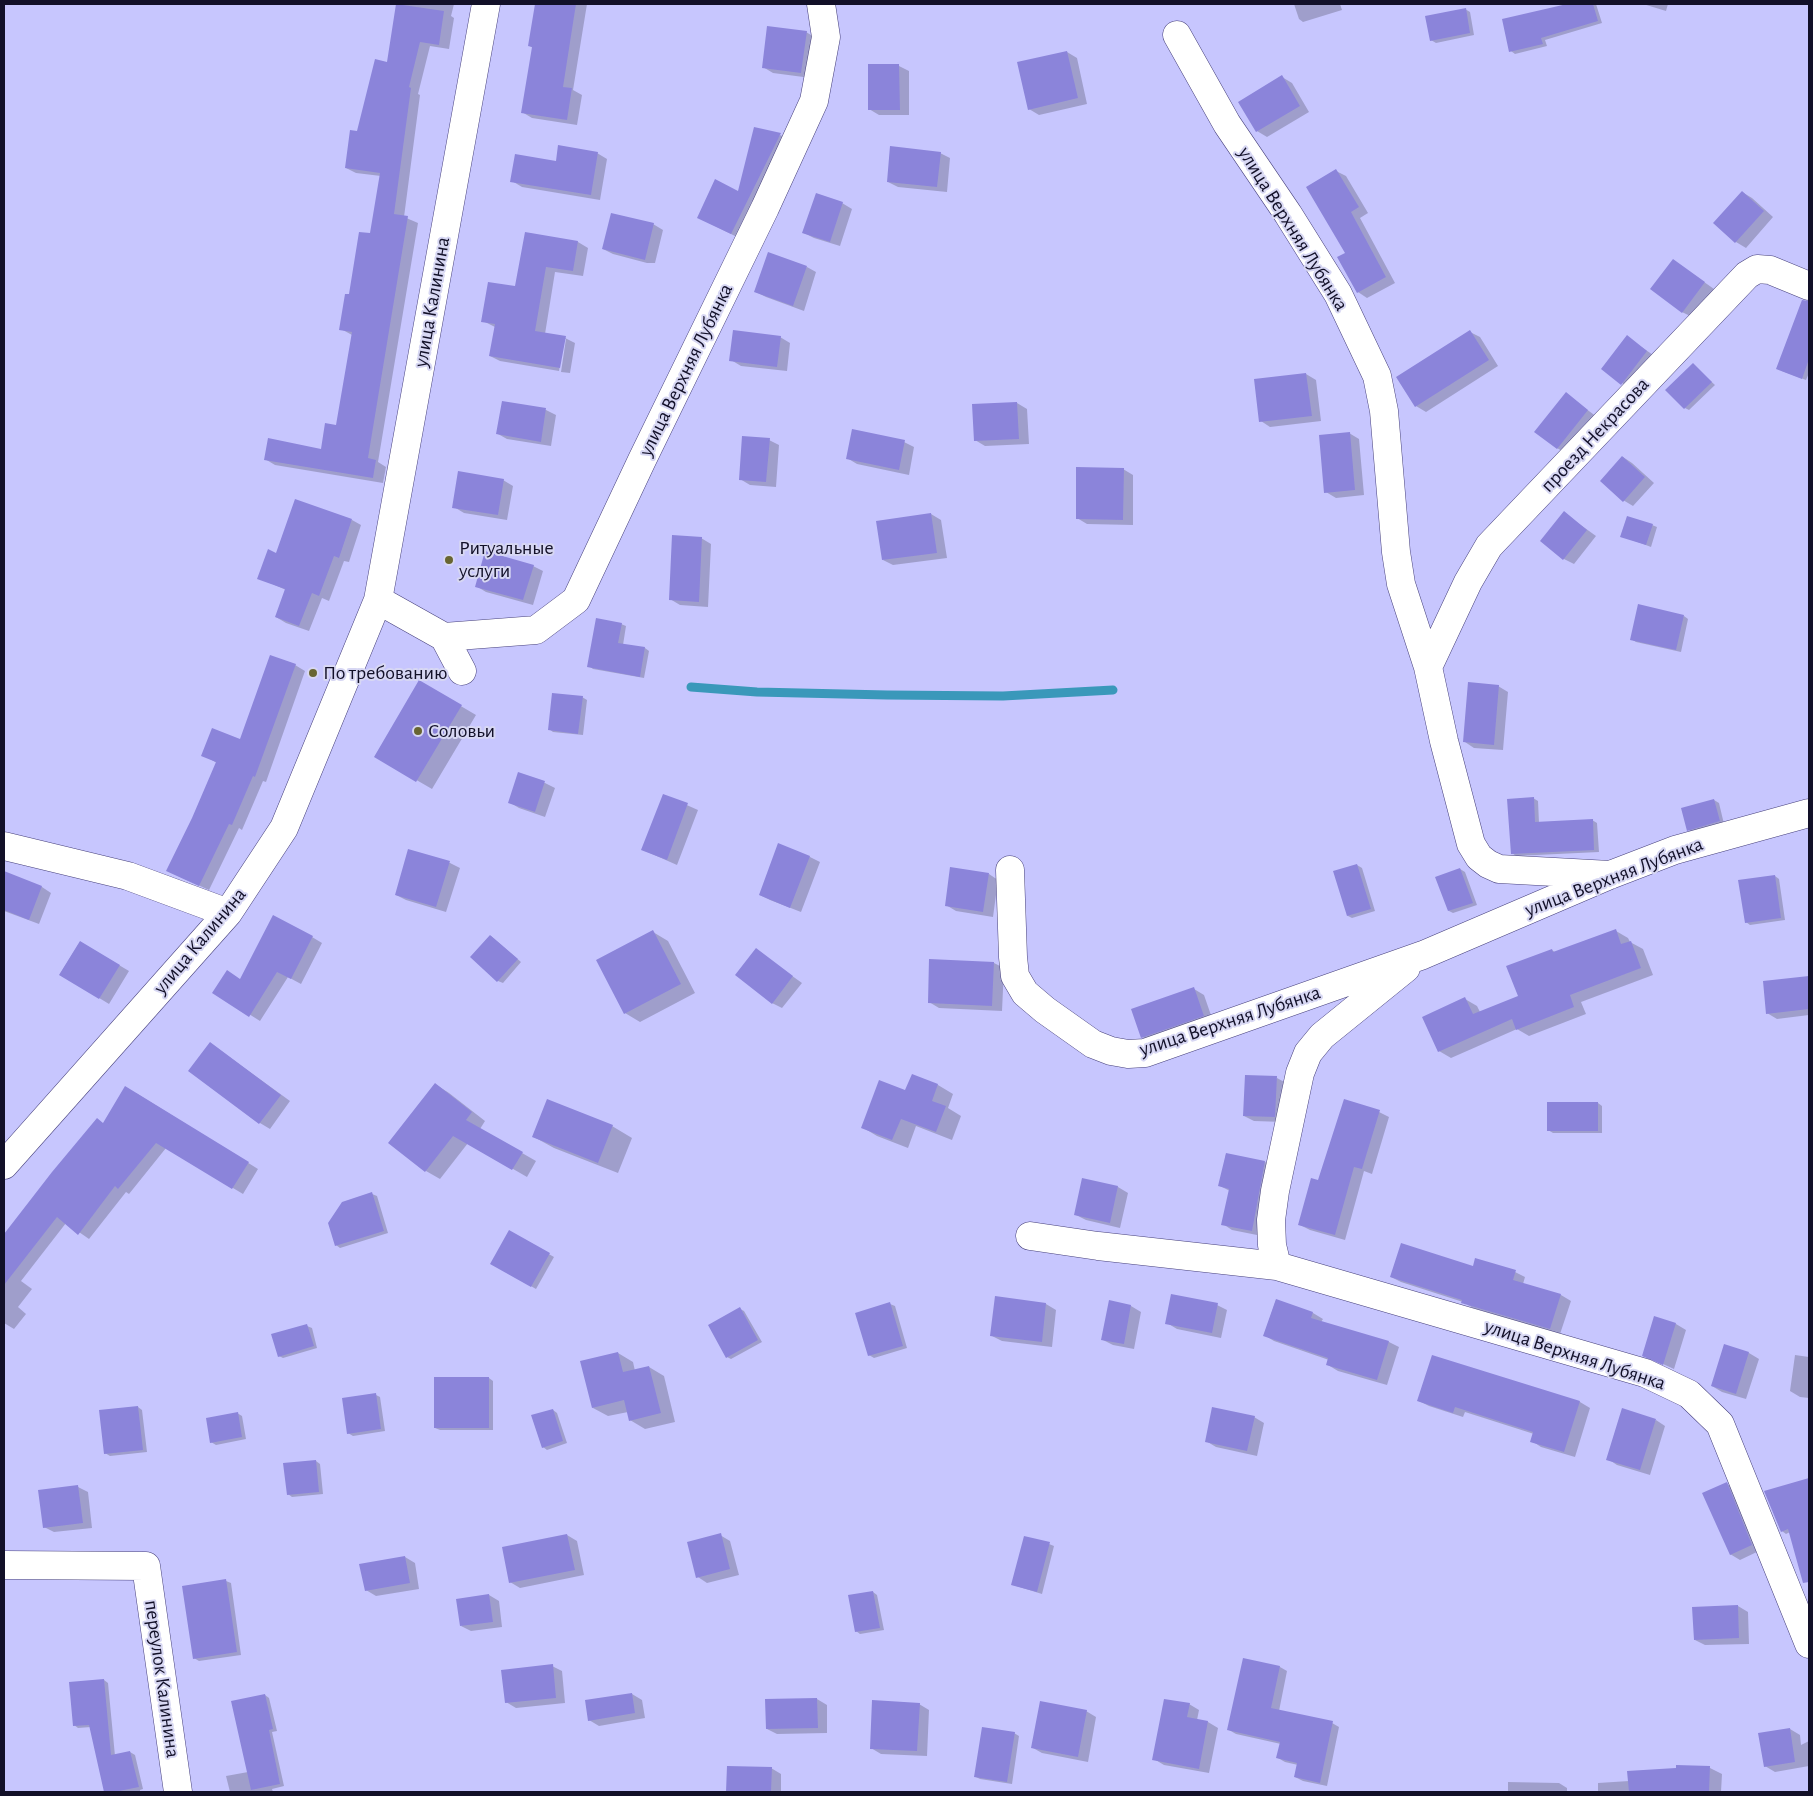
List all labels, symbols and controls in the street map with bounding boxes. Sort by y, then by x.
street label: улица Верхняя Лубянка [1233,143,1353,315]
street label: улица Калинина [409,235,455,369]
street label: улица Верхняя Лубянка [634,280,738,460]
street label: проезд Некрасова [1536,373,1654,497]
place label: Ритуальные услуги [459,536,554,583]
marker: Ритуальные услуги [443,554,455,566]
place label: По требованию [323,661,447,685]
marker: По требованию [307,667,319,679]
place label: Соловьи [428,719,495,743]
marker: Соловьи [412,725,424,737]
street label: улица Верхняя Лубянка [1521,832,1707,922]
street label: улица Калинина [148,883,252,999]
street label: улица Верхняя Лубянка [1136,980,1324,1062]
street label: улица Верхняя Лубянка [1481,1314,1669,1396]
street label: переулок Калинина [139,1598,185,1760]

